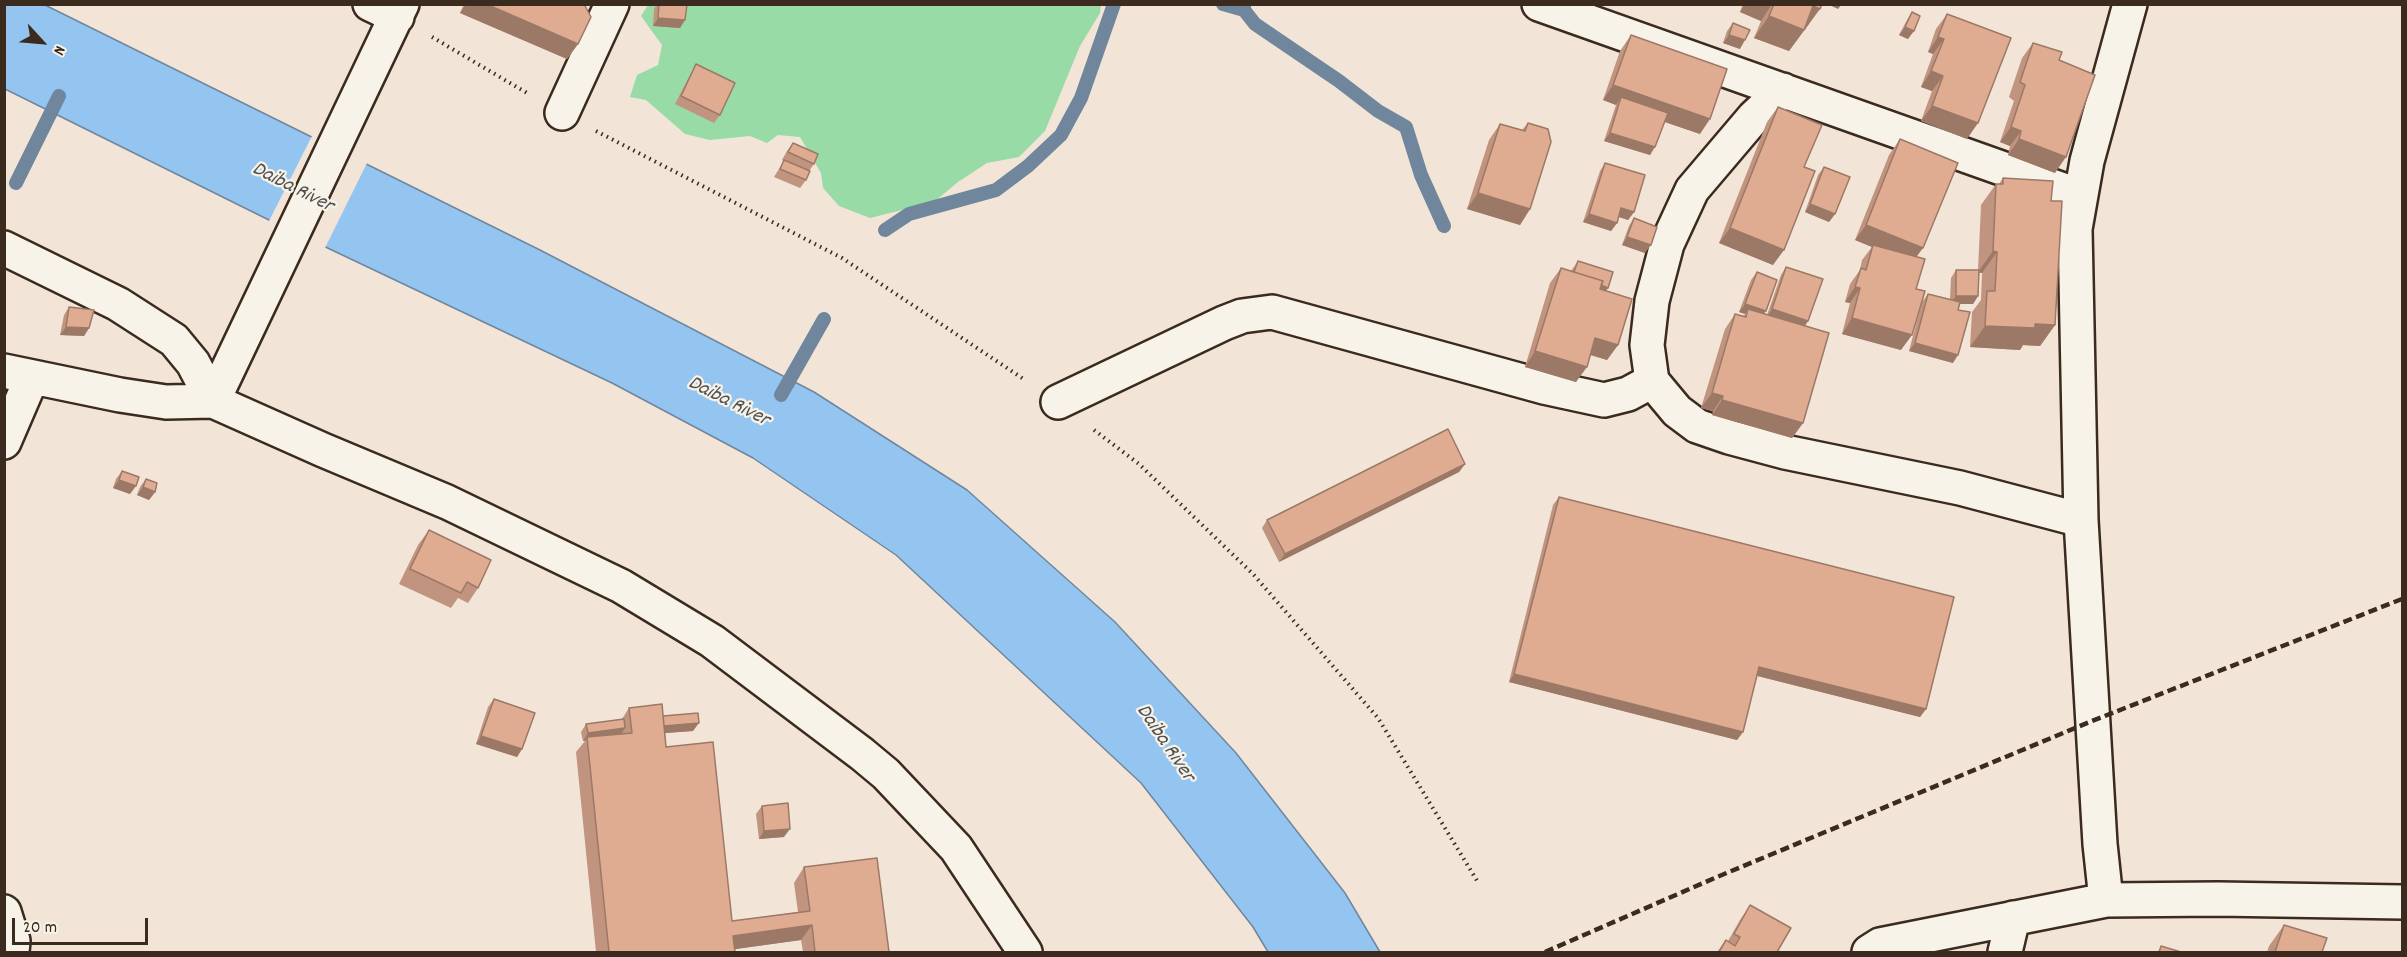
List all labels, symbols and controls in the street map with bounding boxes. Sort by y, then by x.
north arrow [12,12,72,72]
text: N [47,42,71,59]
water label: Daiba River [247,158,337,220]
water label: Daiba River [683,372,773,434]
water label: Daiba River [1129,700,1199,788]
scale bar [15,906,152,944]
text: 20 m [23,916,57,941]

